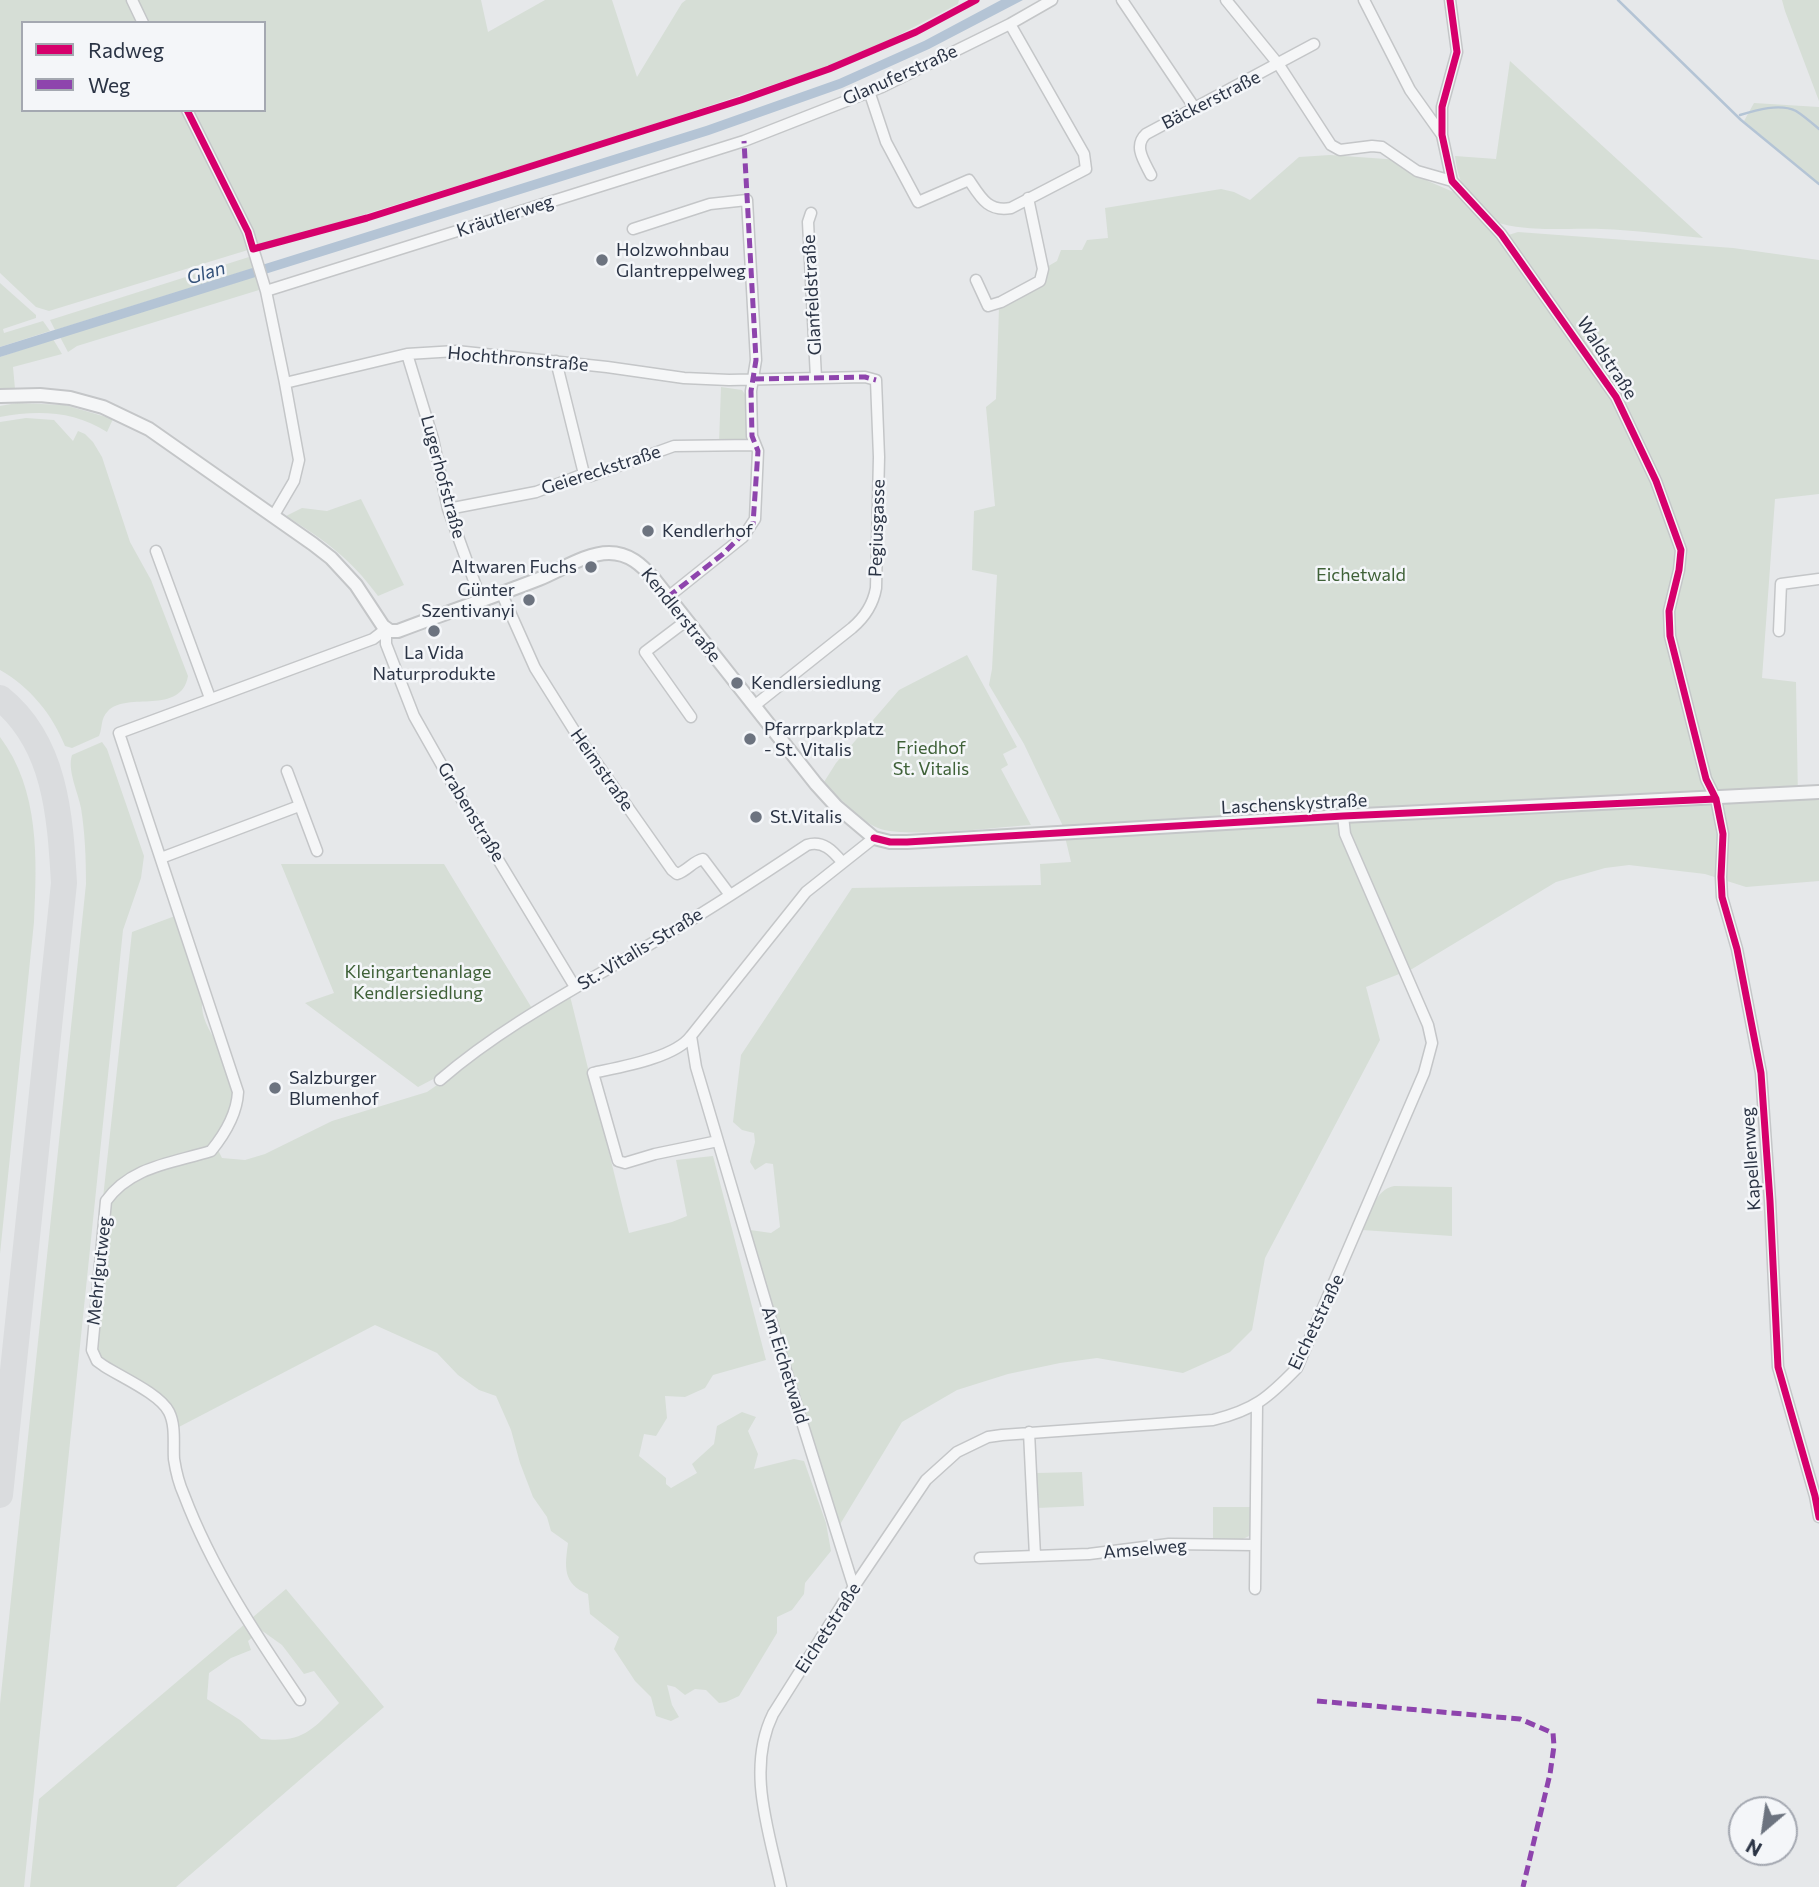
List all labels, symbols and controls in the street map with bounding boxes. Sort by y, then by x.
legend [21,21,266,112]
text: Radweg [88,37,164,62]
street label: Glanuferstraße [839,40,961,110]
street label: Bäckerstraße [1158,66,1264,134]
text: Weg [88,72,130,97]
street label: Kräutlerweg [454,190,556,242]
street label: Glanfeldstraße [798,234,826,356]
place label: Holzwohnbau Glantreppelweg [616,239,746,282]
marker: Holzwohnbau Glantreppelweg [594,252,610,268]
water label: Glan [184,256,228,290]
street label: Waldstraße [1572,313,1642,403]
street label: Hochthronstraße [447,342,589,376]
street label: Lugerhofstraße [416,413,470,541]
street label: Geiereckstraße [539,441,663,499]
street label: Pegiusgasse [864,479,890,577]
place label: Kendlerhof [662,520,753,542]
marker: Kendlerhof [640,523,656,539]
place label: Altwaren Fuchs [451,556,577,578]
marker: Altwaren Fuchs [583,559,599,575]
street label: Kendlerstraße [636,564,726,666]
park label: Eichetwald [1316,564,1406,586]
place label: Günter Szentivanyi [421,579,515,622]
marker: Günter Szentivanyi [521,592,537,608]
marker: La Vida Naturprodukte [426,623,442,639]
place label: La Vida Naturprodukte [373,642,495,684]
place label: Kendlersiedlung [751,672,881,694]
marker: Kendlersiedlung [729,675,745,691]
place label: Pfarrparkplatz - St. Vitalis [764,718,884,760]
street label: Heimstraße [566,725,638,815]
marker: Pfarrparkplatz - St. Vitalis [742,731,758,747]
park label: Friedhof St. Vitalis [893,737,969,780]
street label: Grabenstraße [433,758,509,866]
street label: Laschenskystraße [1220,789,1368,819]
place label: St.Vitalis [770,806,842,828]
marker: St.Vitalis [748,809,764,825]
street label: St.-Vitalis-Straße [574,903,706,995]
park label: Kleingartenanlage Kendlersiedlung [344,961,492,1004]
place label: Salzburger Blumenhof [289,1067,379,1110]
marker: Salzburger Blumenhof [267,1080,283,1096]
street label: Kapellenweg [1737,1107,1765,1211]
street label: Mehrlgutweg [83,1216,115,1326]
street label: Eichetstraße [1284,1271,1348,1373]
street label: Am Eichetwald [757,1304,813,1426]
street label: Amselweg [1102,1535,1188,1563]
street label: Eichetstraße [791,1579,865,1677]
north arrow [1728,1796,1798,1866]
text: N [1742,1835,1765,1862]

